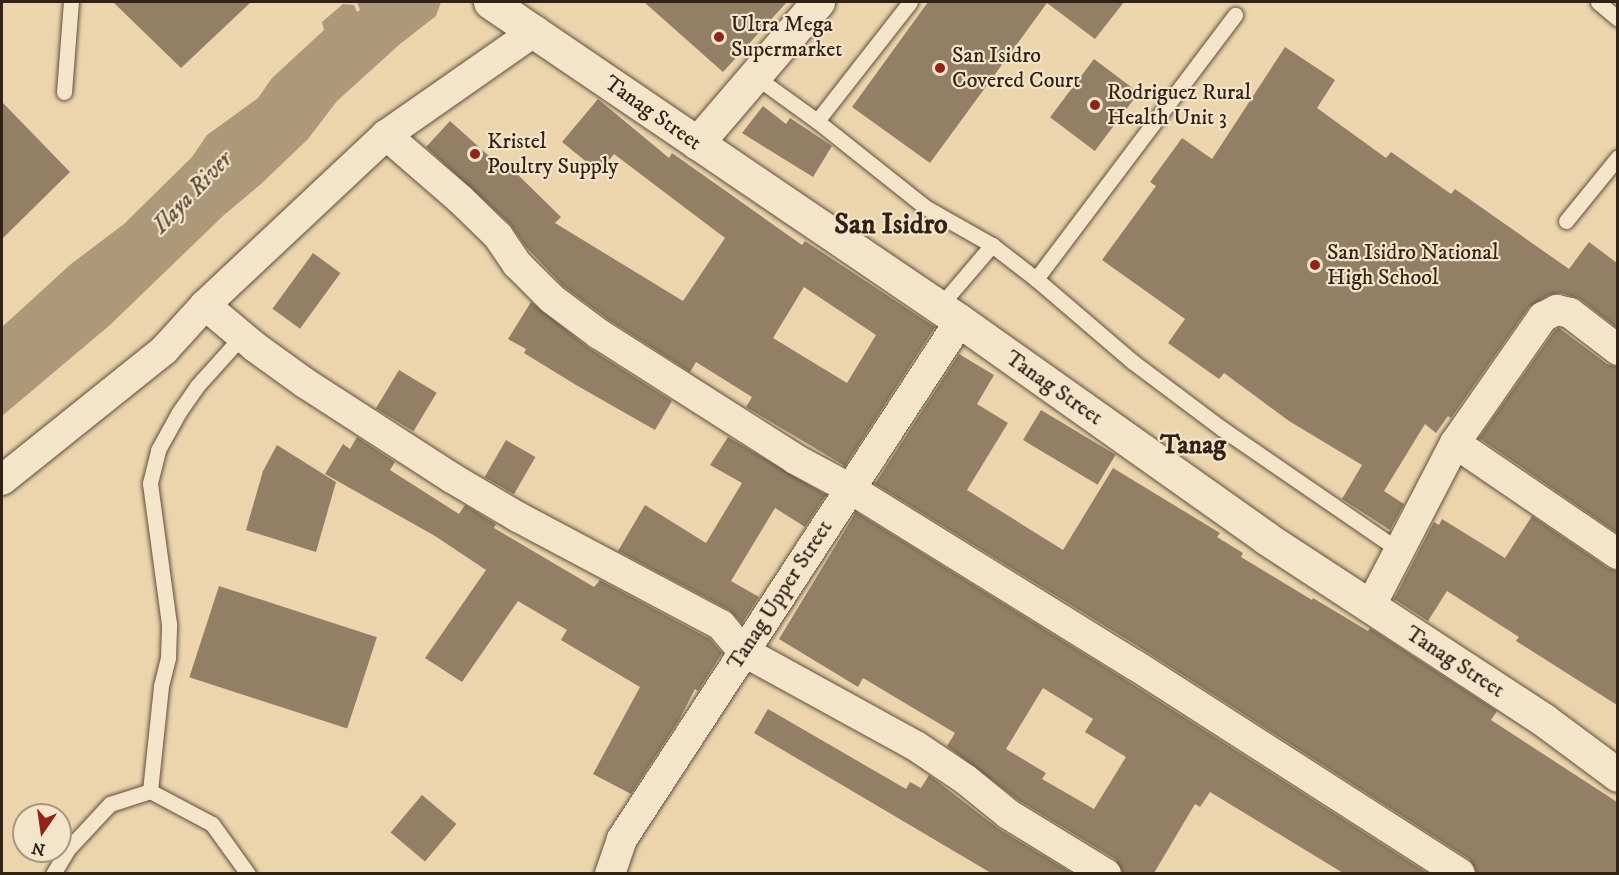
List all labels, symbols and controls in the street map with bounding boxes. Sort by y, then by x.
place label: Ultra Mega Supermarket [731,11,842,62]
marker: Ultra Mega Supermarket [712,30,726,44]
place label: San Isidro Covered Court [952,42,1080,94]
marker: San Isidro Covered Court [933,61,947,75]
street label: Tanag Street [599,70,707,156]
place label: Rodriguez Rural Health Unit 3 [1107,79,1251,130]
marker: Rodriguez Rural Health Unit 3 [1088,98,1102,112]
place label: Kristel Poultry Supply [487,128,619,180]
water label: Ilaya River [147,146,239,240]
marker: Kristel Poultry Supply [468,147,482,161]
district label: San Isidro [834,208,948,242]
place label: San Isidro National High School [1327,239,1498,290]
marker: San Isidro National High School [1308,258,1322,272]
street label: Tanag Street [1000,345,1108,431]
district label: Tanag [1160,430,1226,462]
street label: Tanag Upper Street [722,515,838,675]
street label: Tanag Street [1401,620,1509,704]
north arrow [12,803,72,863]
text: N [30,837,47,860]

